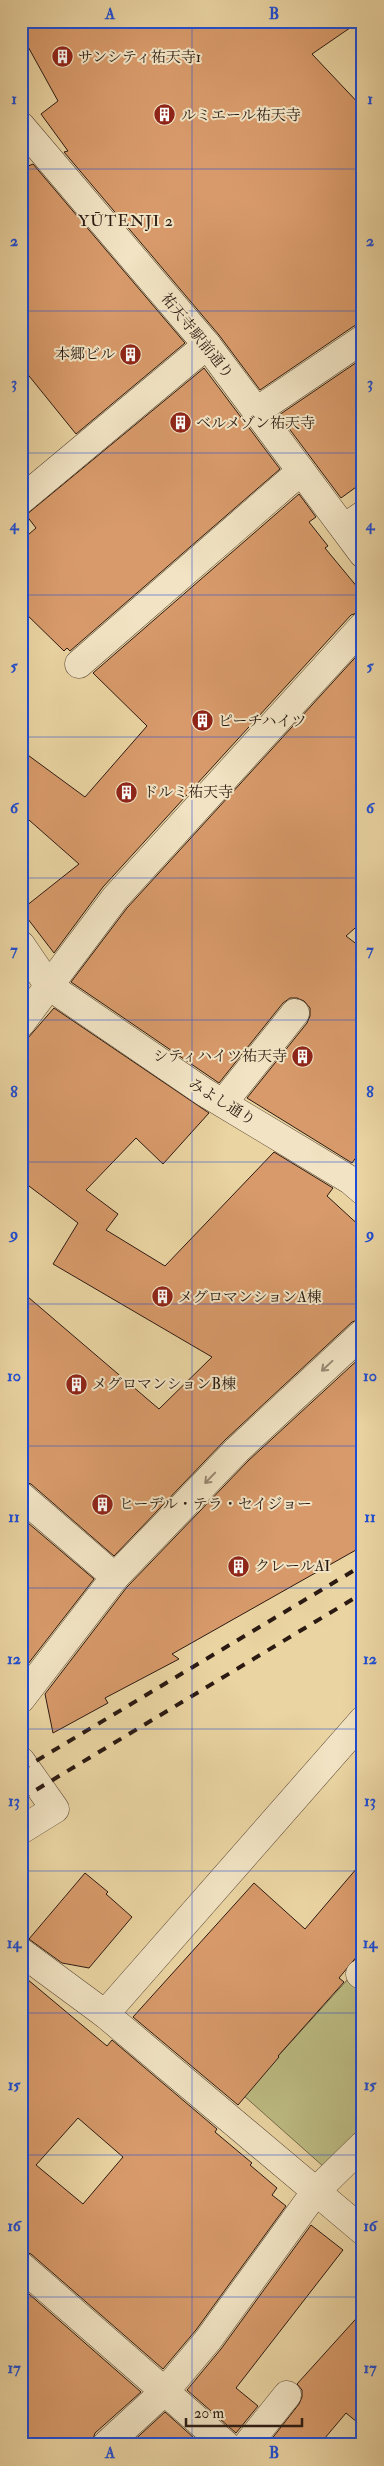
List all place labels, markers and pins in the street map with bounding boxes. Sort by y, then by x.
building icon: サンシティ祐天寺1 [50,45,74,69]
place label: サンシティ祐天寺1 [78,48,201,67]
building icon: ルミエール祐天寺 [153,103,177,127]
place label: ルミエール祐天寺 [181,106,301,125]
building icon: 本郷ビル [119,342,143,366]
place label: 本郷ビル [55,345,115,364]
building icon: ベルメゾン祐天寺 [168,411,192,435]
place label: ベルメゾン祐天寺 [196,414,315,433]
building icon: ピーチハイツ [190,709,214,733]
place label: ピーチハイツ [218,712,307,731]
building icon: ドルミ祐天寺 [115,780,139,804]
place label: ドルミ祐天寺 [143,783,233,802]
building icon: シティハイツ祐天寺 [291,1044,315,1068]
place label: シティハイツ祐天寺 [153,1047,287,1066]
building icon: メグロマンションA棟 [150,1285,174,1309]
place label: メグロマンションA棟 [178,1288,322,1307]
building icon: メグロマンションB棟 [64,1372,88,1396]
place label: メグロマンションB棟 [92,1375,236,1394]
building icon: ヒーデル・テラ・セイジョー [91,1492,115,1516]
place label: ヒーデル・テラ・セイジョー [119,1495,312,1514]
building icon: クレールAI [227,1554,251,1578]
place label: クレールAI [255,1557,330,1576]

